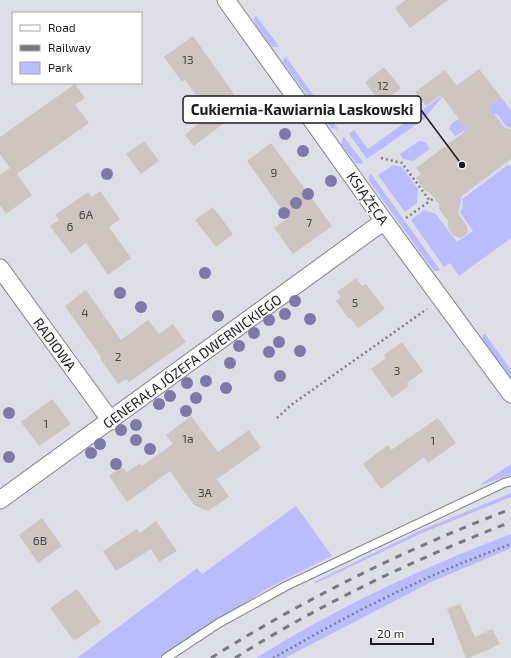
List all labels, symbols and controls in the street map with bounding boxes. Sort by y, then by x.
legend [12,12,142,84]
text: Road [48,20,76,34]
text: Railway [48,40,92,54]
house number: 13 [182,52,194,66]
text: Park [48,60,73,74]
house number: 12 [377,78,389,92]
callout: Cukiernia-Kawiarnia Laskowski [183,96,421,123]
text: Cukiernia-Kawiarnia Laskowski [191,100,413,118]
house number: 9 [271,165,278,179]
street label: KSIĄŻĘCA [344,168,393,228]
house number: 6A [79,207,94,221]
house number: 7 [306,215,312,229]
house number: 6 [67,219,74,233]
street label: GENERAŁA JÓZEFA DWERNICKIEGO [99,290,285,432]
house number: 5 [352,295,358,309]
house number: 4 [81,305,89,319]
street label: RADIOWA [30,314,80,374]
house number: 2 [115,349,122,363]
house number: 3 [394,363,400,377]
house number: 1 [44,416,48,430]
house number: 1a [182,431,194,445]
house number: 1 [431,433,435,447]
house number: 3A [198,485,213,499]
house number: 6B [33,533,47,547]
scale bar [371,620,433,646]
text: 20 m [377,626,404,640]

